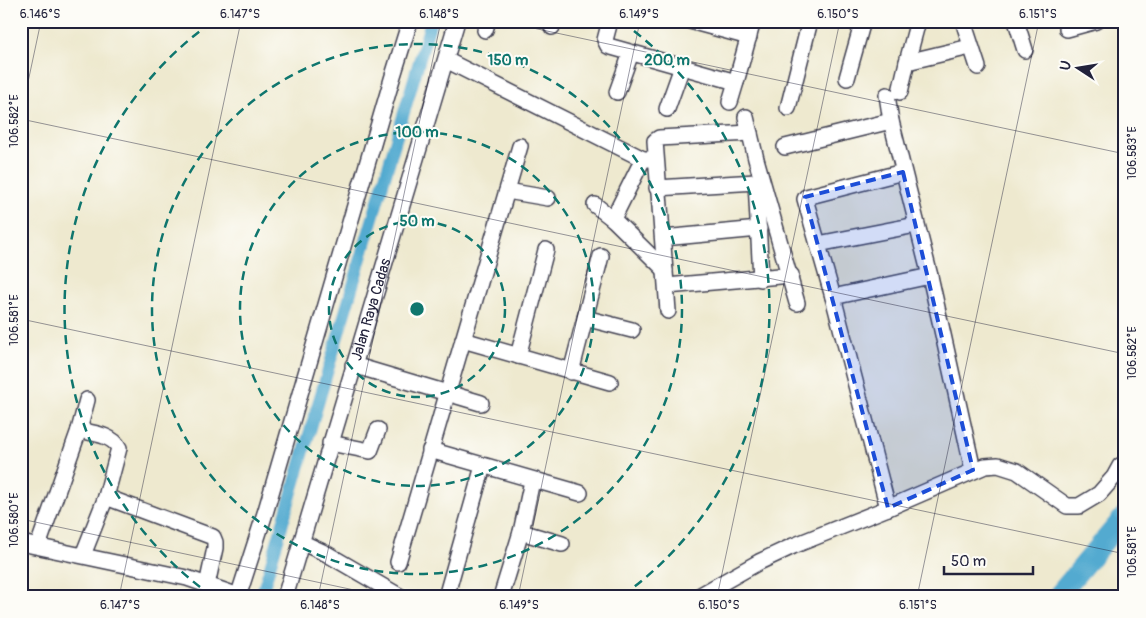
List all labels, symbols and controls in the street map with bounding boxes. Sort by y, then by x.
text: 6.146°S [20,7,60,22]
text: 6.147°S [220,7,260,22]
text: 6.148°S [419,7,459,22]
text: 6.149°S [619,7,659,22]
text: 6.150°S [817,7,859,22]
text: 6.151°S [1019,7,1057,22]
north arrow [1054,42,1104,92]
text: 150 m [488,51,528,70]
text: 200 m [644,51,690,70]
text: U [1056,59,1075,72]
text: 106.582°E [7,94,22,148]
text: 100 m [396,123,438,142]
text: 106.583°E [1125,126,1140,180]
text: 50 m [400,212,434,231]
street label: Jalan Raya Cadas [347,256,396,363]
text: 106.581°E [7,294,22,346]
centre of rings [408,300,426,318]
text: 106.582°E [1125,326,1140,380]
text: 106.580°E [7,493,22,547]
text: 106.581°E [1125,526,1140,578]
scale bar [944,543,1032,575]
text: 50 m [951,552,986,571]
text: 6.147°S [100,598,140,613]
text: 6.148°S [300,598,340,613]
text: 6.149°S [499,598,539,613]
text: 6.150°S [698,598,740,613]
text: 6.151°S [899,598,937,613]

